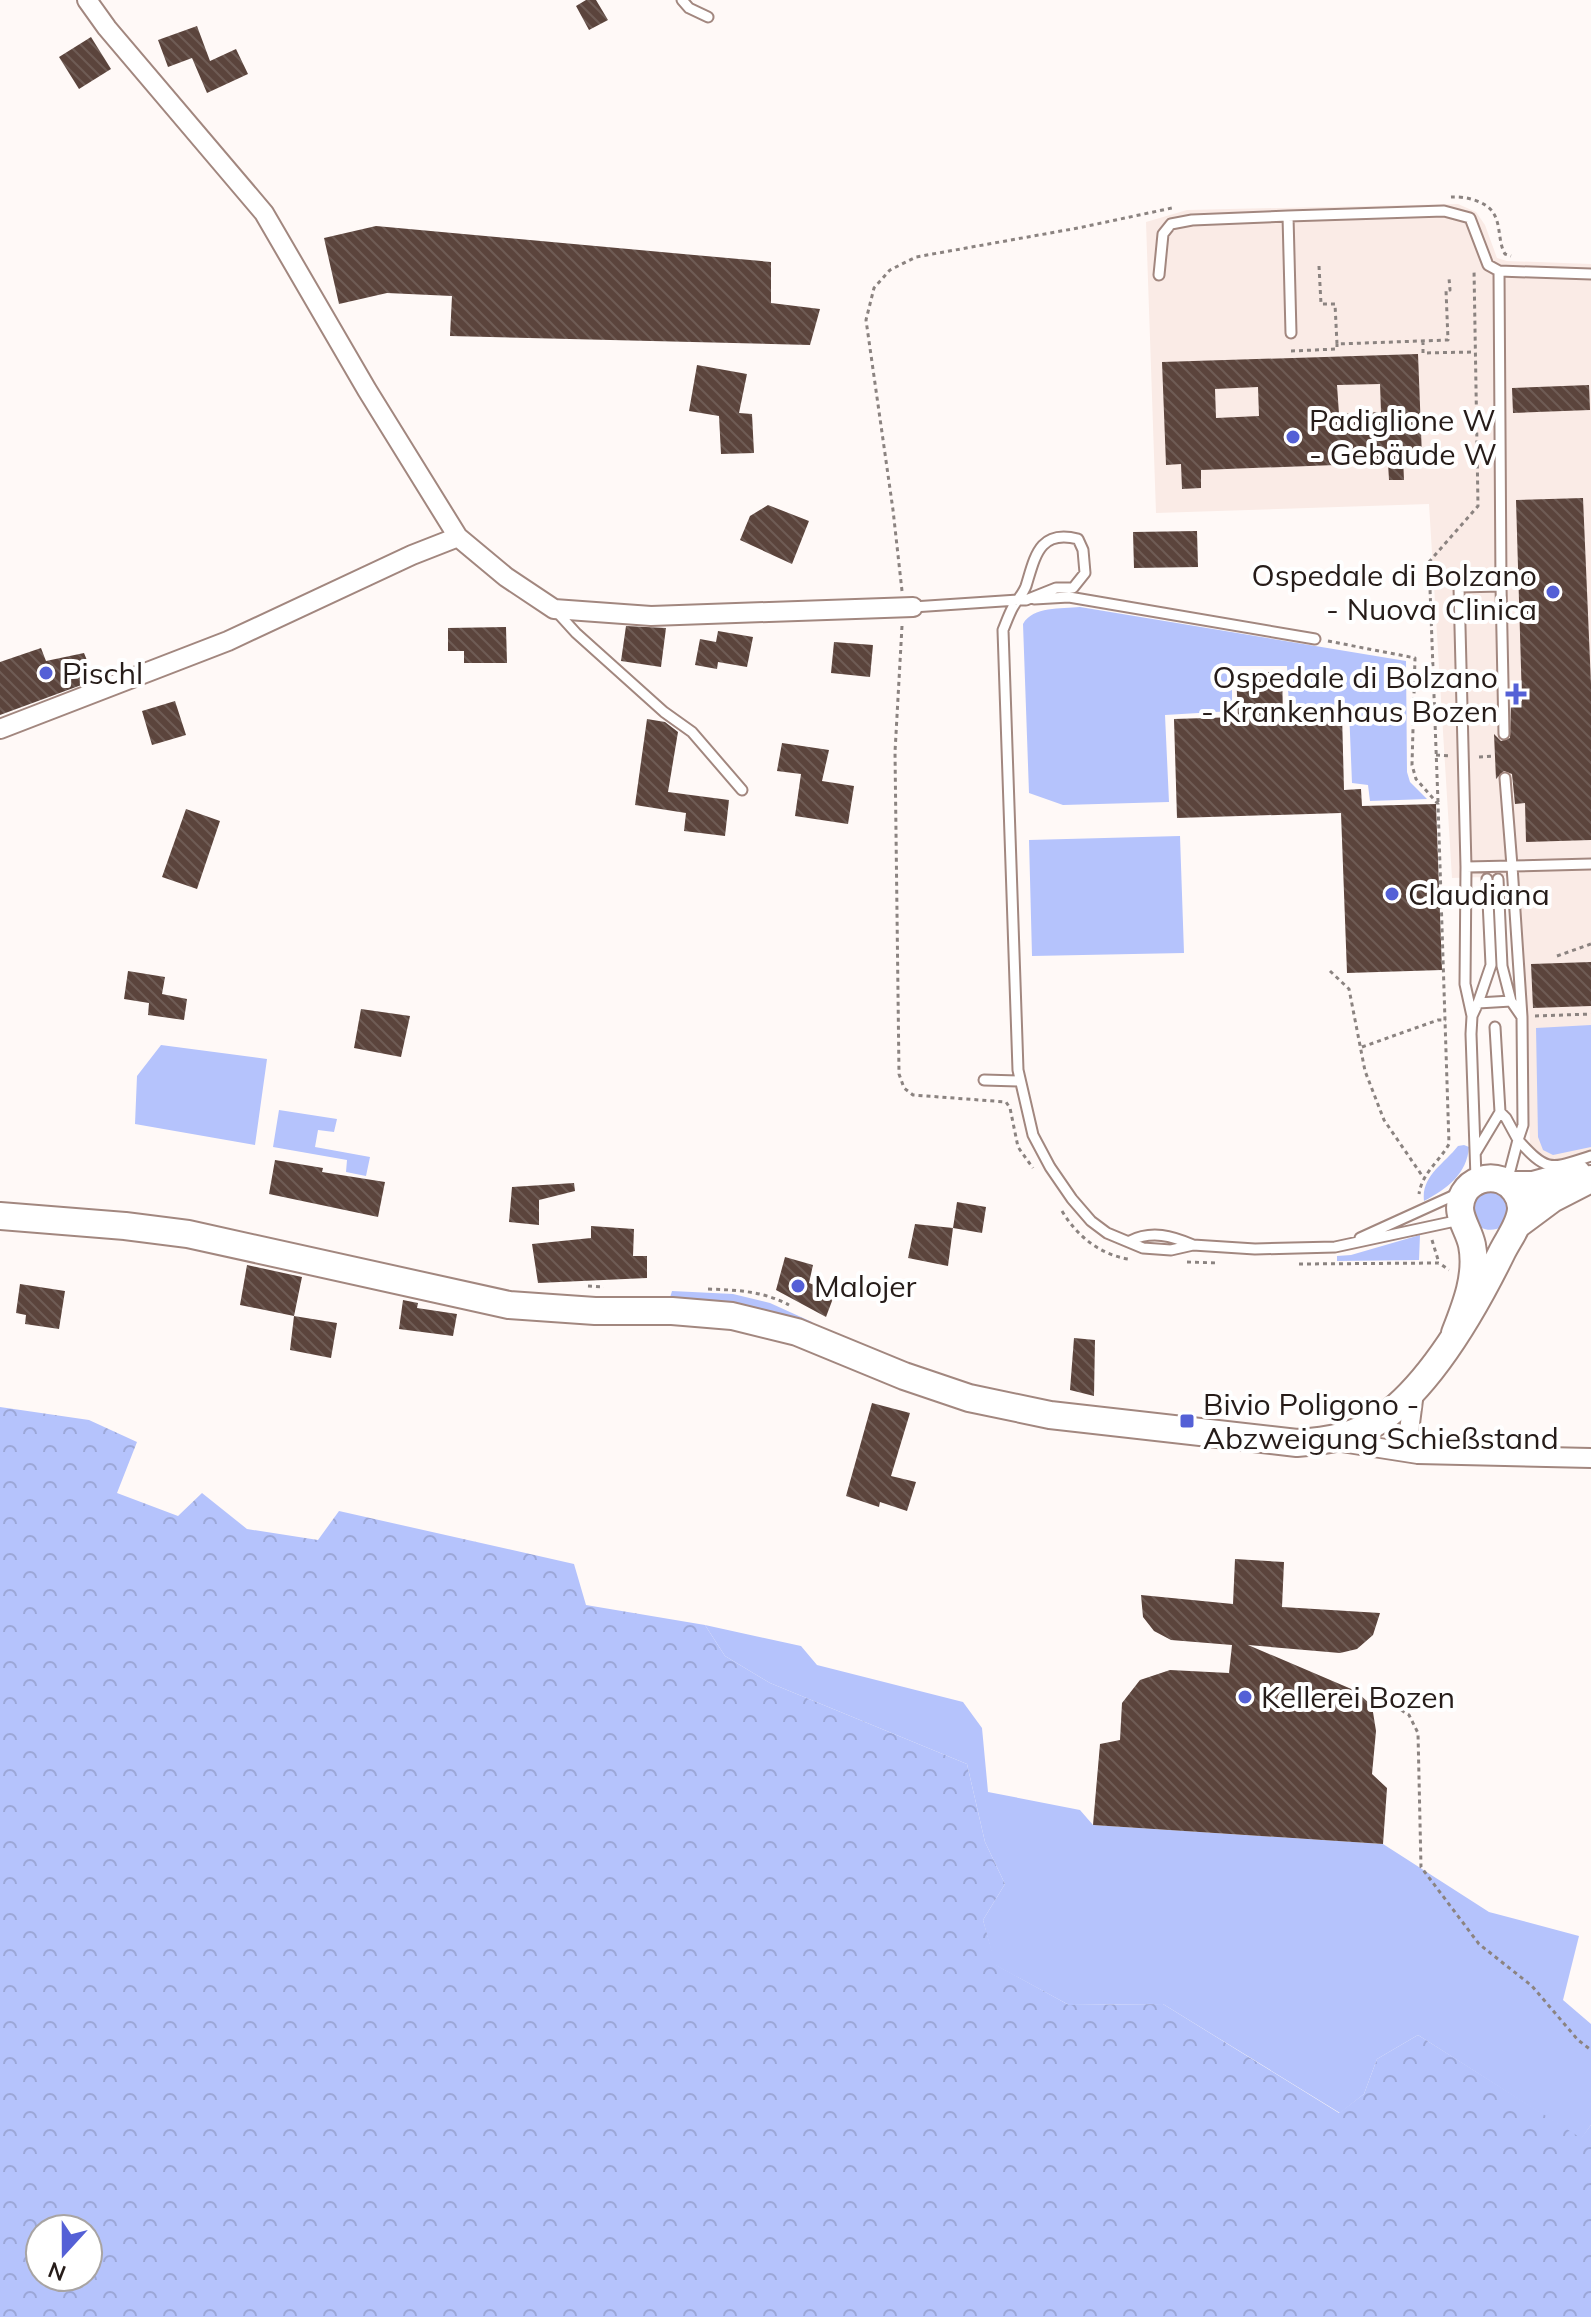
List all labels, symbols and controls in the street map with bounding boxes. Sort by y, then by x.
place label: Padiglione W - Gebäude W [1309,401,1497,473]
marker: Padiglione W - Gebäude W [1284,428,1302,446]
place label: Ospedale di Bolzano - Nuova Clinica [1252,556,1537,628]
marker: Ospedale di Bolzano - Nuova Clinica [1544,583,1562,601]
place label: Pischl [62,654,143,692]
place label: Ospedale di Bolzano - Krankenhaus Bozen [1201,658,1498,730]
marker: Pischl [37,664,55,682]
marker: Ospedale di Bolzano - Krankenhaus Bozen [1505,683,1527,705]
place label: Claudiana [1408,875,1550,913]
marker: Claudiana [1383,885,1401,903]
place label: Malojer [814,1267,916,1305]
marker: Malojer [789,1277,807,1295]
place label: Bivio Poligono - Abzweigung Schießstand [1203,1385,1559,1457]
marker: Bivio Poligono - Abzweigung Schießstand [1178,1412,1196,1430]
place label: Kellerei Bozen [1261,1678,1455,1716]
marker: Kellerei Bozen [1236,1688,1254,1706]
north arrow [24,2213,104,2293]
text: N [44,2256,70,2288]

